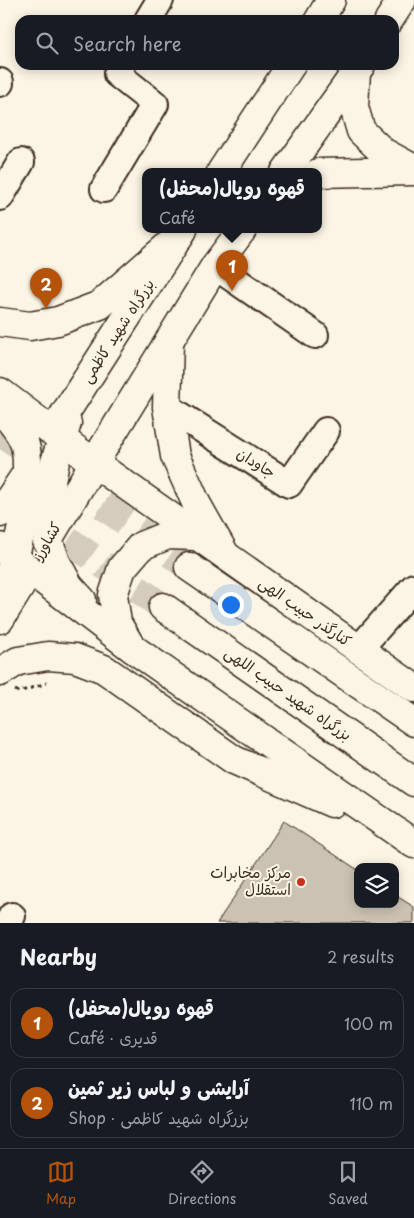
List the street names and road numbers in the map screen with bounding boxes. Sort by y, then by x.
street label: بزرگراه شهید کاظمی [74,273,159,387]
street label: جاودان [233,441,281,483]
street label: کشاورز [25,517,66,565]
street label: کنارگذر حبیب الهی [255,570,357,651]
street label: بزرگراه شهید حبیب اللهی [221,640,357,745]

